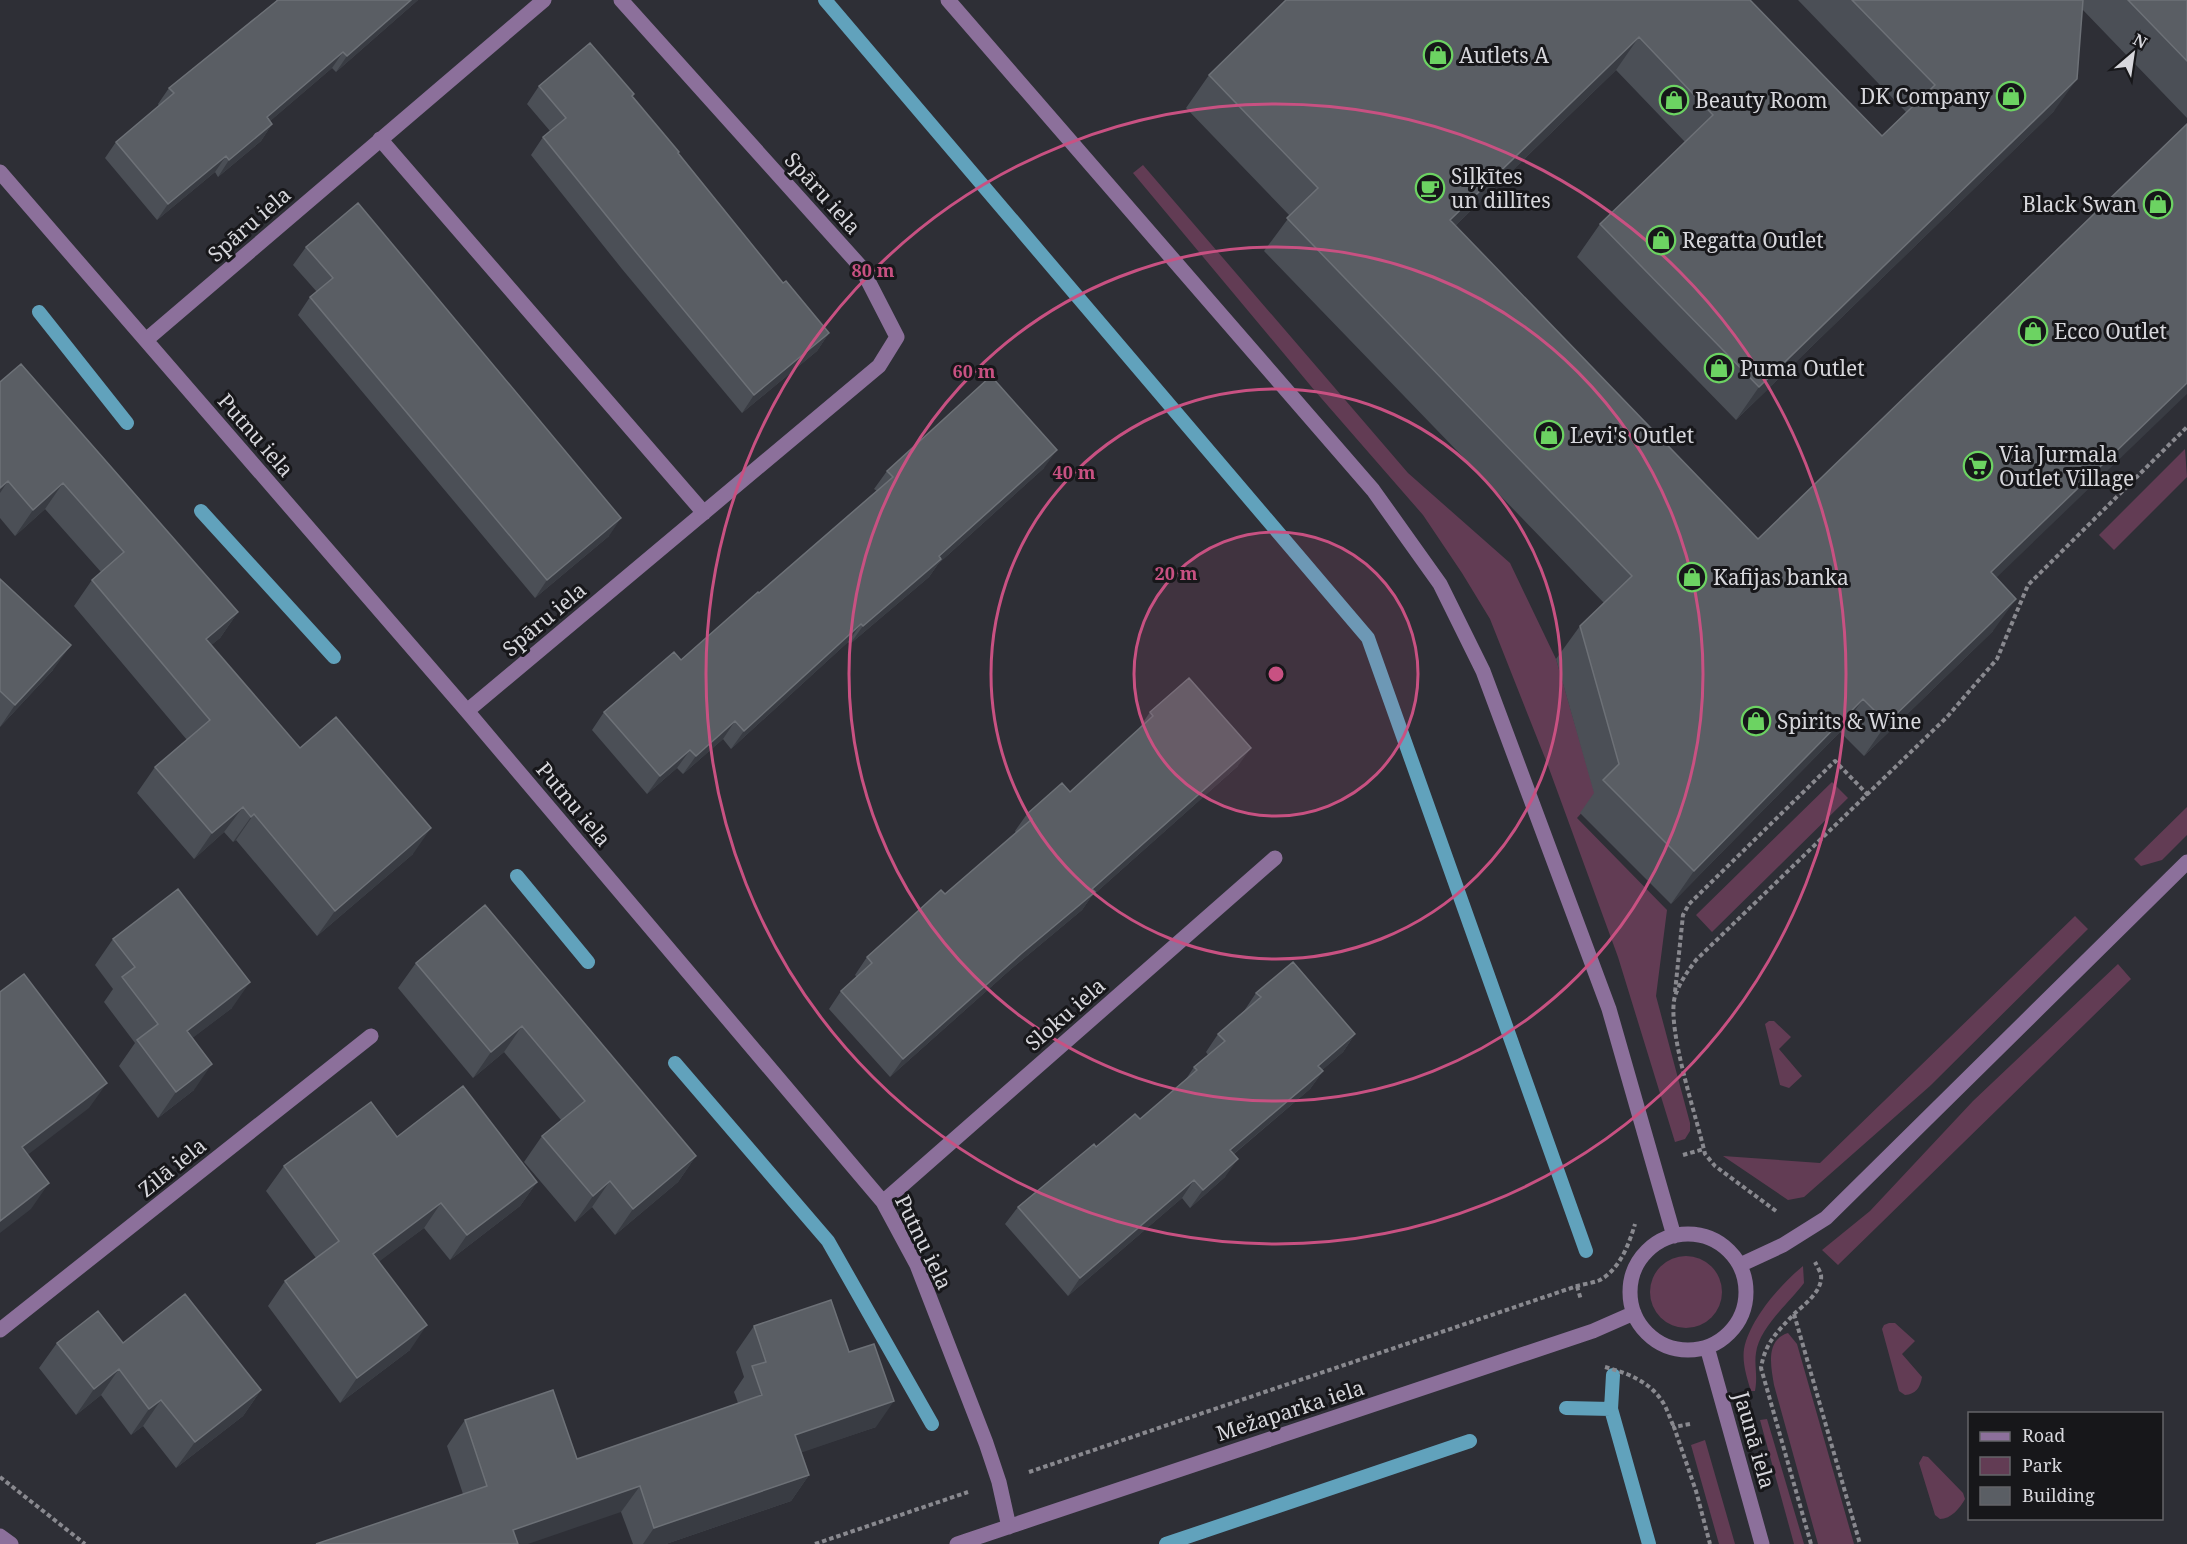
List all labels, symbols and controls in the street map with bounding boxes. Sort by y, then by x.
north arrow [2103,24,2163,84]
text: N [2129,28,2151,54]
shop icon: Autlets A [1422,39,1454,71]
place label: Autlets A [1459,41,1549,69]
shop icon: DK Company [1995,80,2027,112]
place label: DK Company [1860,82,1990,110]
shop icon: Beauty Room [1658,84,1690,116]
place label: Beauty Room [1695,86,1828,114]
street label: Spāru iela [779,146,867,240]
place label: Siļķītes un dillītes [1451,162,1551,214]
cafe icon: Siļķītes un dillītes [1414,172,1446,204]
street label: Spāru iela [202,180,296,268]
shop icon: Black Swan [2142,188,2174,220]
place label: Black Swan [2022,190,2137,218]
shop icon: Regatta Outlet [1645,224,1677,256]
place label: Regatta Outlet [1682,226,1824,254]
text: 80 m [852,258,895,282]
shop icon: Ecco Outlet [2017,315,2049,347]
place label: Ecco Outlet [2054,317,2167,345]
shop icon: Puma Outlet [1703,352,1735,384]
place label: Puma Outlet [1740,354,1865,382]
text: 60 m [953,359,996,383]
street label: Putnu iela [212,387,300,483]
shop icon: Levi's Outlet [1533,419,1565,451]
place label: Levi's Outlet [1570,421,1694,449]
place label: Via Jurmala Outlet Village [1999,440,2134,492]
supermarket icon: Via Jurmala Outlet Village [1962,450,1994,482]
text: 40 m [1053,460,1096,484]
text: 20 m [1155,561,1198,585]
shop icon: Kafijas banka [1676,561,1708,593]
place label: Kafijas banka [1713,563,1849,591]
street label: Spāru iela [496,576,592,662]
centre of rings [1266,664,1286,684]
shop icon: Spirits & Wine [1740,705,1772,737]
place label: Spirits & Wine [1777,707,1922,735]
street label: Putnu iela [530,756,618,852]
street label: Sloku iela [1019,971,1111,1057]
street label: Zilā iela [132,1131,212,1203]
street label: Putnu iela [889,1190,959,1294]
street label: Mežaparka iela [1212,1373,1368,1447]
street label: Jaunā iela [1728,1387,1782,1492]
legend [1968,1412,2163,1520]
text: Road [2022,1423,2065,1447]
text: Park [2022,1453,2062,1477]
text: Building [2022,1483,2095,1507]

